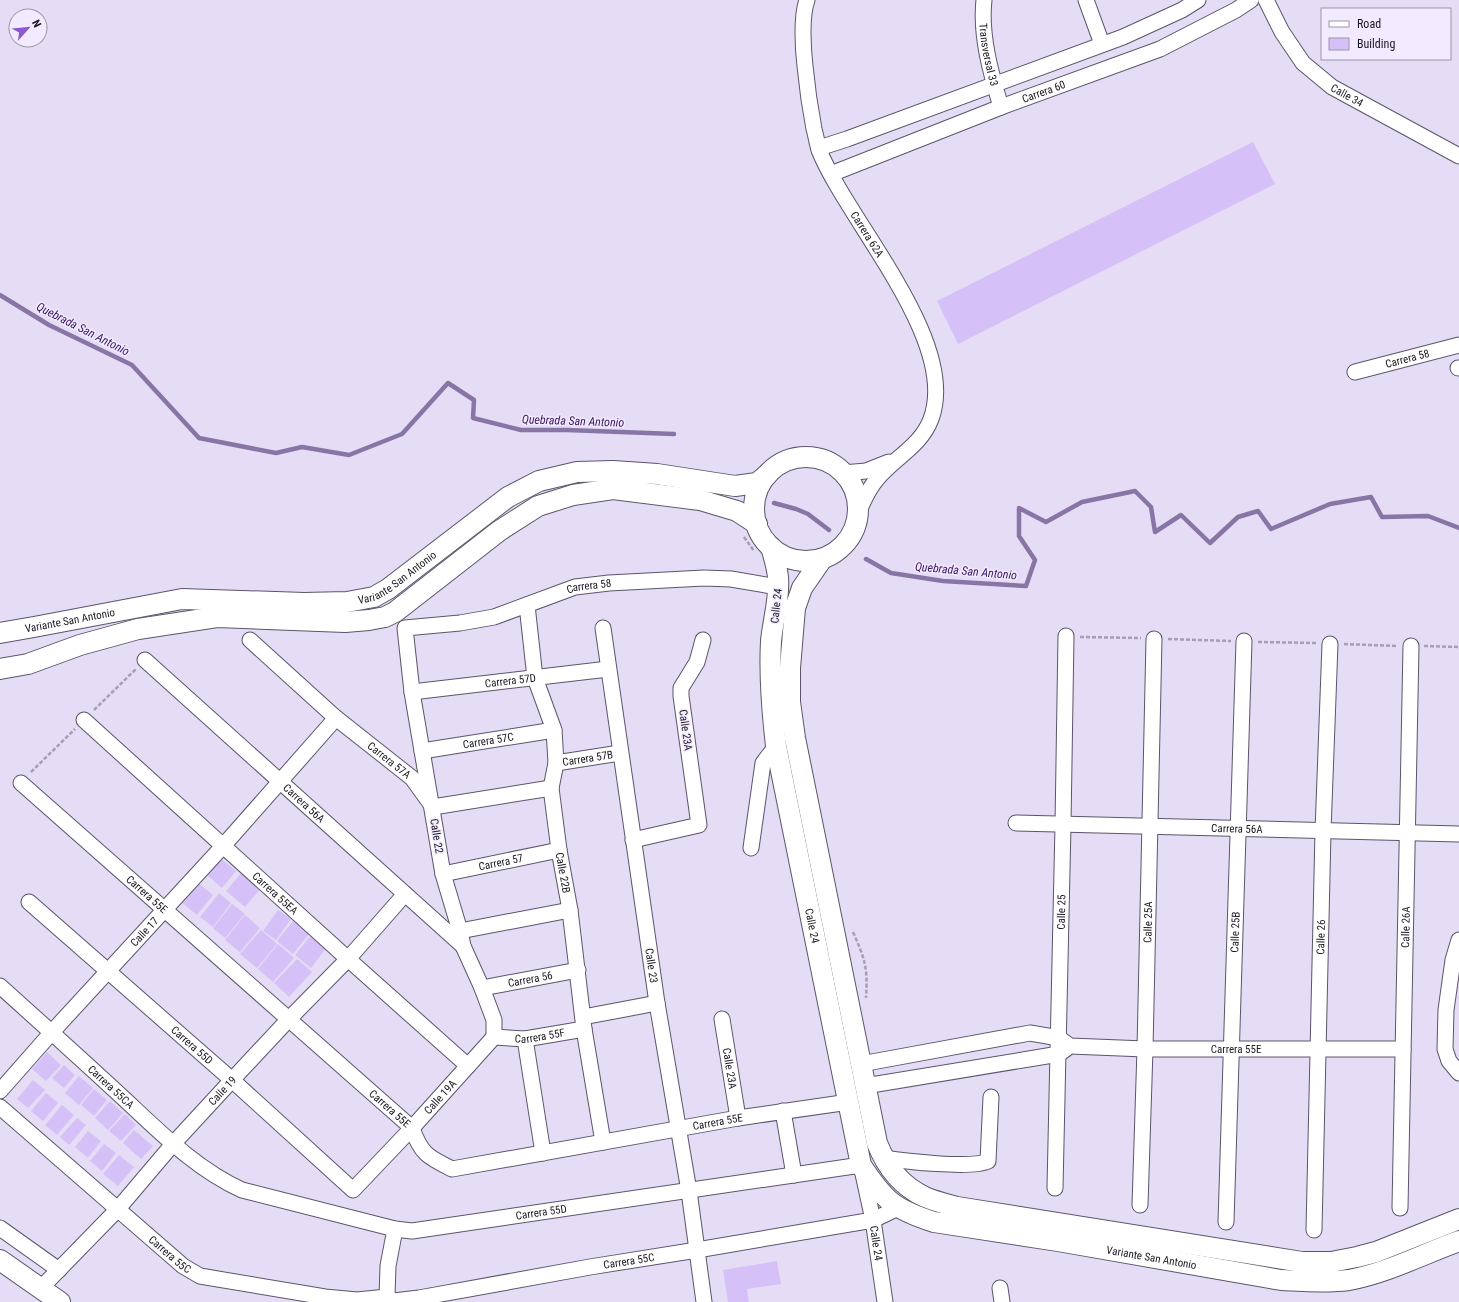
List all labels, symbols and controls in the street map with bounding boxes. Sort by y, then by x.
north arrow [8,8,48,48]
legend [1321,8,1451,60]
text: Road [1357,17,1381,31]
text: N [29,18,44,30]
street label: Transversal 33 [976,23,1001,87]
text: Building [1357,37,1395,51]
street label: Carrera 60 [1020,78,1067,106]
street label: Calle 34 [1328,82,1366,110]
street label: Carrera 62A [848,209,886,260]
water label: Quebrada San Antonio [34,300,132,359]
street label: Carrera 58 [1384,347,1431,371]
water label: Quebrada San Antonio [522,412,625,430]
street label: Variante San Antonio [357,548,439,607]
water label: Quebrada San Antonio [914,560,1018,582]
street label: Carrera 58 [565,577,612,597]
street label: Calle 24 [768,587,785,624]
street label: Variante San Antonio [24,606,116,635]
street label: Carrera 57D [484,672,537,690]
street label: Calle 23A [676,709,695,752]
street label: Carrera 57C [462,731,515,751]
street label: Carrera 57A [365,739,414,782]
street label: Carrera 57B [561,748,614,769]
street label: Carrera 56A [280,781,328,826]
street label: Calle 22 [427,818,446,854]
street label: Carrera 56A [1211,822,1263,836]
street label: Calle 22B [553,851,573,894]
street label: Carrera 57 [477,852,524,873]
street label: Carrera 55EA [249,870,301,918]
street label: Carrera 55E [123,873,170,916]
street label: Calle 25 [1055,894,1068,930]
street label: Calle 25A [1141,901,1155,943]
street label: Calle 26A [1399,906,1413,948]
street label: Calle 24 [802,907,822,945]
street label: Calle 25B [1228,911,1243,953]
street label: Calle 17 [128,915,161,949]
street label: Calle 26 [1314,919,1328,955]
street label: Calle 23 [642,947,660,984]
street label: Carrera 56 [507,969,554,990]
street label: Carrera 55D [168,1024,215,1067]
street label: Carrera 55F [514,1026,566,1046]
street label: Carrera 55E [1211,1043,1262,1056]
street label: Calle 23A [720,1047,739,1091]
street label: Carrera 55CA [85,1063,137,1112]
street label: Calle 19 [206,1074,239,1108]
street label: Calle 19A [422,1077,460,1117]
street label: Carrera 55E [366,1087,413,1131]
street label: Carrera 55E [692,1111,744,1133]
street label: Carrera 55D [515,1202,568,1223]
street label: Calle 24 [867,1225,885,1262]
street label: Carrera 55C [146,1233,193,1276]
street label: Variante San Antonio [1105,1244,1198,1272]
street label: Carrera 55C [603,1251,655,1272]

